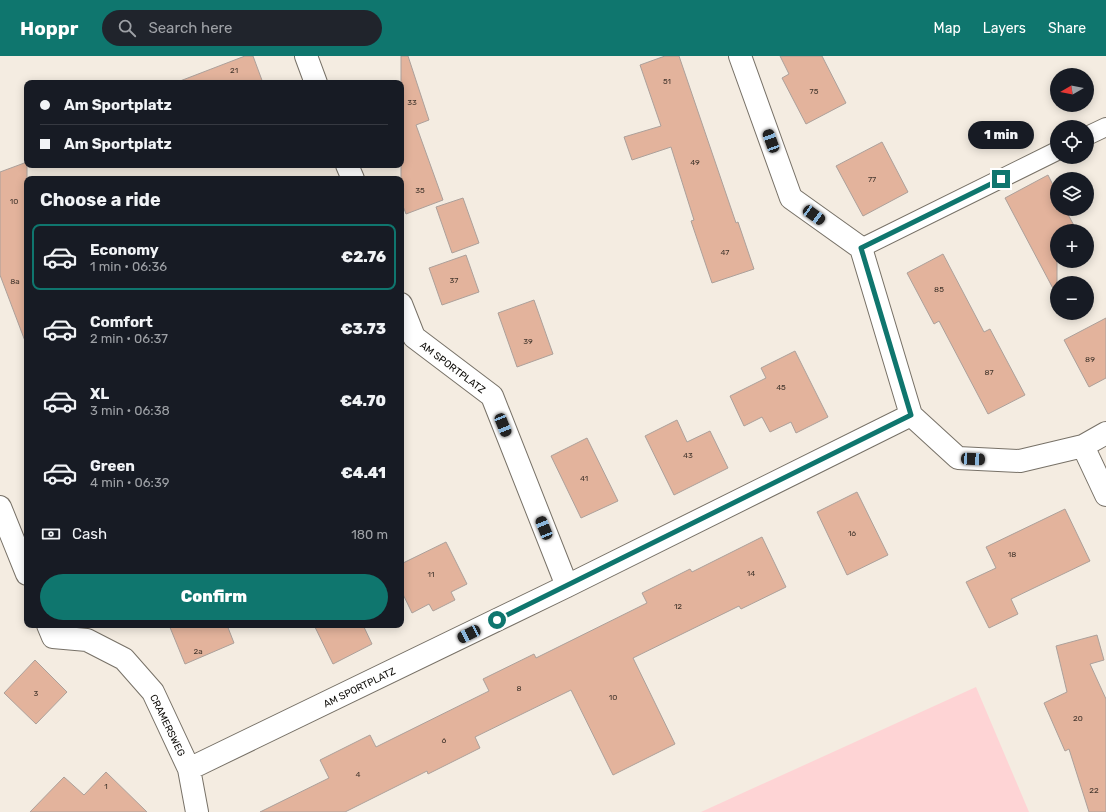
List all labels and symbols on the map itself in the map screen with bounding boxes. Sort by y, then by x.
house number: 21 [230,66,238,75]
north arrow [1050,68,1094,112]
house number: 51 [663,77,671,86]
house number: 75 [810,87,819,96]
house number: 33 [407,98,417,107]
callout: 1 min [968,121,1034,149]
car [761,128,781,154]
house number: 49 [690,158,700,167]
route end [992,170,1010,188]
house number: 77 [868,175,876,184]
house number: 35 [415,186,425,195]
house number: 10 [10,197,18,206]
car [801,203,827,227]
house number: 47 [721,248,729,257]
house number: 37 [450,276,458,285]
house number: 8a [10,277,20,286]
house number: 85 [934,285,944,294]
house number: 39 [523,337,533,346]
street label: AM SPORTPLATZ [417,339,487,396]
house number: 89 [1085,355,1095,364]
house number: 87 [984,368,994,377]
house number: 45 [776,383,786,392]
car [493,412,513,438]
house number: 43 [683,451,693,460]
car [961,452,985,466]
house number: 41 [580,474,588,483]
car [534,515,554,541]
house number: 16 [848,529,856,538]
house number: 18 [1008,550,1016,559]
house number: 14 [747,569,755,578]
house number: 11 [428,570,434,579]
house number: 12 [674,602,682,611]
route start [488,611,506,629]
car [456,623,482,645]
house number: 2a [193,647,203,656]
street label: AM SPORTPLATZ [322,665,397,711]
house number: 8 [516,684,522,693]
house number: 3 [34,689,39,698]
street label: CRAMERSWEG [147,693,187,759]
house number: 10 [609,693,617,702]
house number: 20 [1073,714,1083,723]
house number: 6 [442,736,447,745]
house number: 4 [356,770,361,779]
house number: 1 [104,782,108,791]
house number: 22 [1089,786,1099,795]

